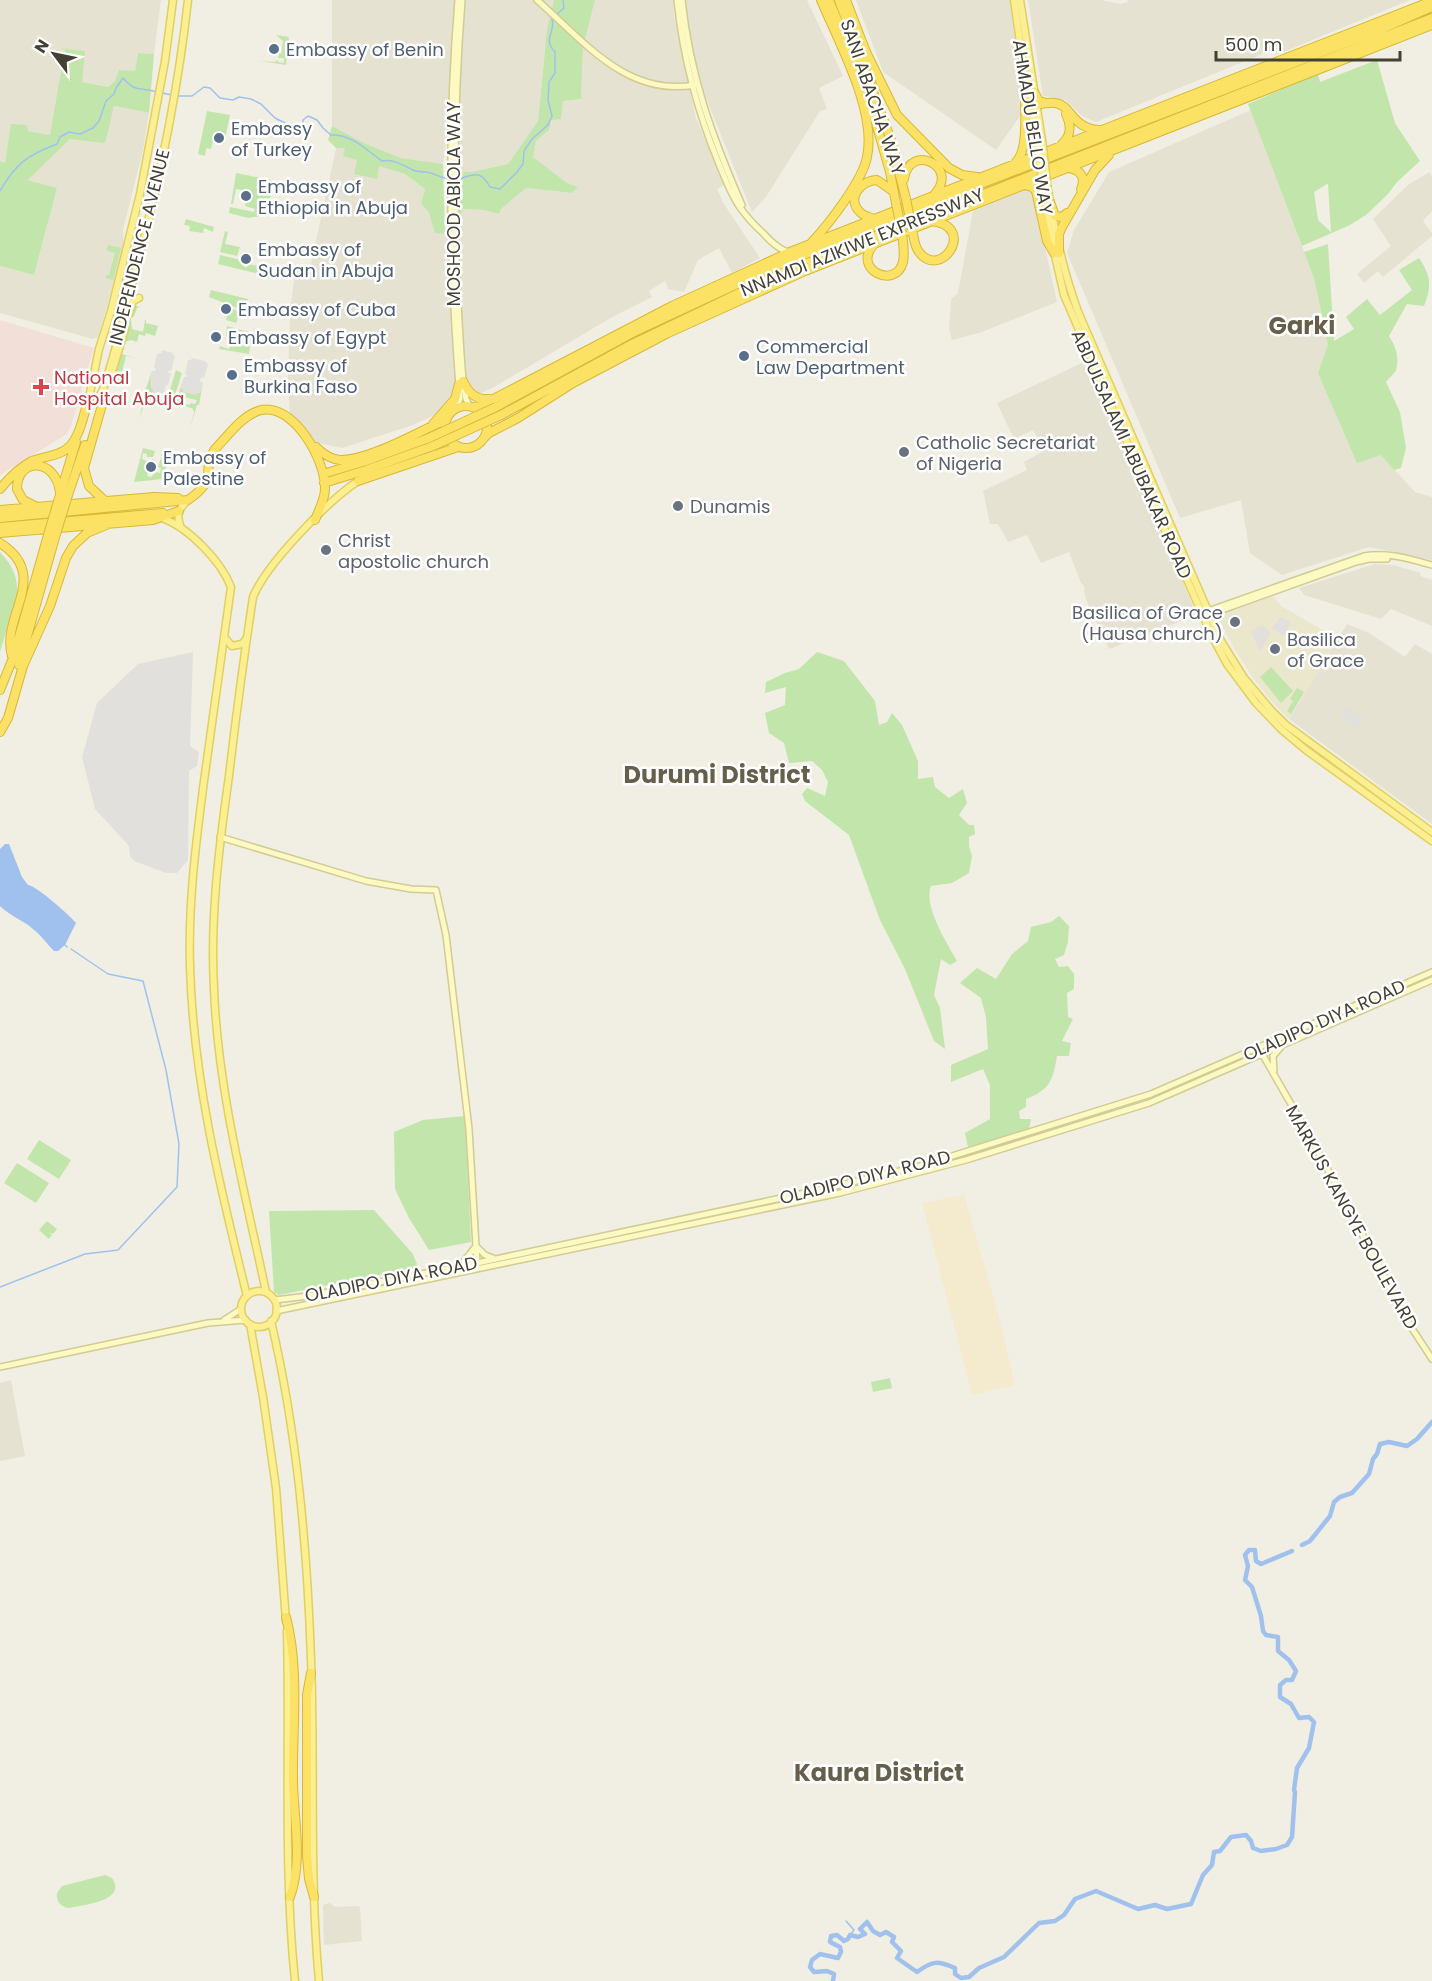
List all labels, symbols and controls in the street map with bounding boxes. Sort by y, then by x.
street label: SANI ABACHA WAY [835,16,912,179]
north arrow [24,24,84,84]
scale bar [1216,24,1400,62]
text: 500 m [1225,32,1282,57]
text: N [29,35,55,58]
place label: Embassy of Benin [286,37,444,62]
street label: AHMADU BELLO WAY [1007,38,1059,217]
marker: Embassy of Benin [267,42,281,56]
street label: MOSHOOD ABIOLA WAY [441,101,466,307]
place label: Embassy of Turkey [231,116,312,162]
marker: Embassy of Turkey [212,131,226,145]
street label: INDEPENDENCE AVENUE [102,146,176,348]
place label: Embassy of Ethiopia in Abuja [258,174,408,220]
street label: NNAMDI AZIKIWE EXPRESSWAY [737,181,988,302]
marker: Embassy of Ethiopia in Abuja [239,189,253,203]
place label: Embassy of Sudan in Abuja [258,237,394,283]
marker: Embassy of Sudan in Abuja [239,252,253,266]
place label: Embassy of Cuba [238,297,396,322]
marker: Embassy of Cuba [219,302,233,316]
district label: Garki [1269,309,1335,342]
place label: Embassy of Egypt [228,325,386,350]
street label: ABDULSALAMI ABUBAKAR ROAD [1066,325,1198,583]
marker: Embassy of Egypt [209,330,223,344]
place label: Commercial Law Department [756,334,905,380]
marker: Commercial Law Department [737,349,751,363]
place label: Embassy of Burkina Faso [244,353,358,399]
place label: National Hospital Abuja [54,365,184,411]
marker: Embassy of Burkina Faso [225,368,239,382]
marker: National Hospital Abuja [32,378,50,396]
place label: Catholic Secretariat of Nigeria [916,430,1095,476]
place label: Embassy of Palestine [163,445,266,491]
marker: Catholic Secretariat of Nigeria [897,445,911,459]
marker: Embassy of Palestine [144,460,158,474]
place label: Dunamis [690,494,770,519]
marker: Dunamis [671,499,685,513]
place label: Christ apostolic church [338,528,489,574]
marker: Christ apostolic church [319,543,333,557]
place label: Basilica of Grace (Hausa church) [1072,600,1223,646]
marker: Basilica of Grace (Hausa church) [1228,615,1242,629]
place label: Basilica of Grace [1287,627,1364,673]
marker: Basilica of Grace [1268,642,1282,656]
district label: Durumi District [624,758,810,791]
street label: OLADIPO DIYA ROAD [1239,973,1409,1067]
street label: MARKUS KANGYE BOULEVARD [1280,1100,1424,1334]
street label: OLADIPO DIYA ROAD [777,1144,953,1210]
street label: OLADIPO DIYA ROAD [303,1250,479,1308]
district label: Kaura District [794,1756,964,1789]

